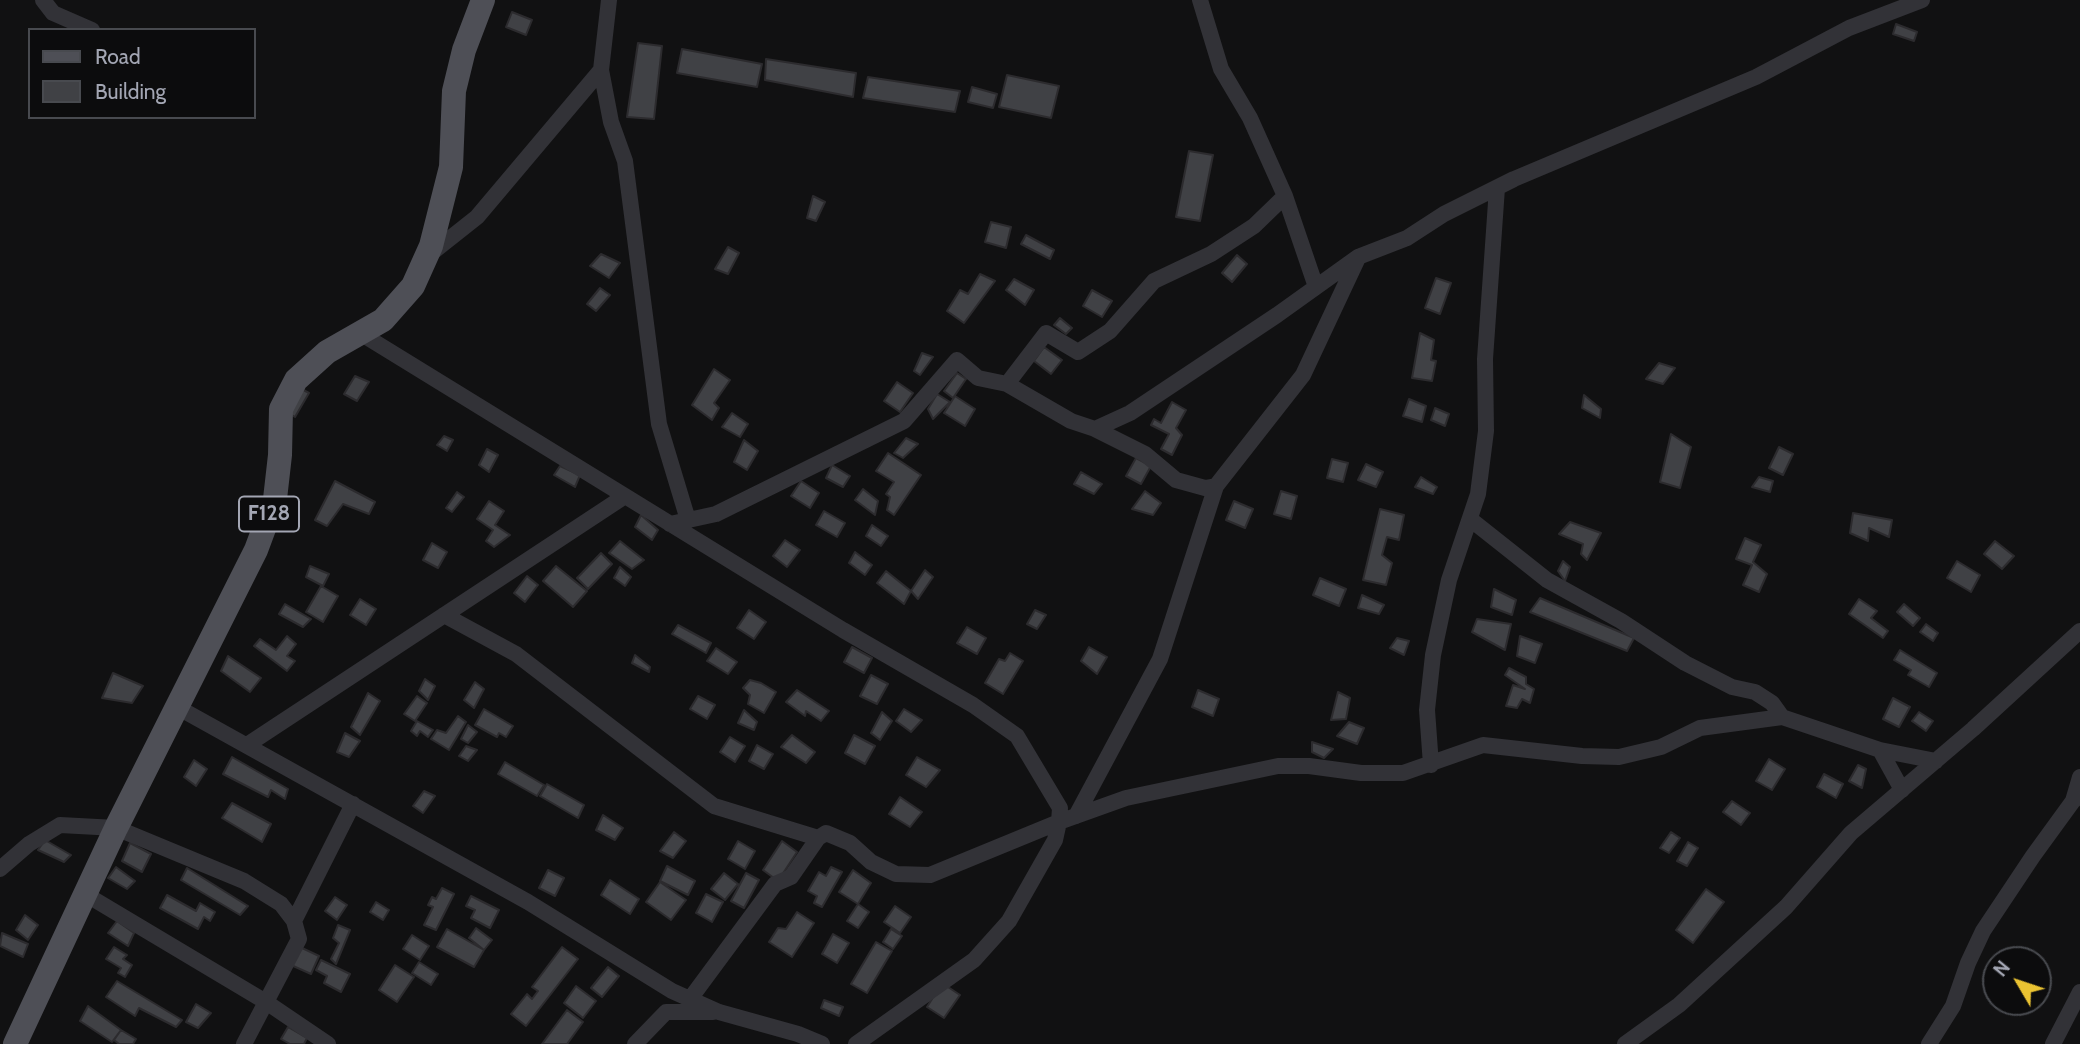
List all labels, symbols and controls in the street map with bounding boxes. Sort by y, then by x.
legend [28,28,256,119]
text: Road [95,44,141,69]
text: Building [95,79,166,104]
road number: F128 [239,496,299,532]
north arrow [1982,946,2052,1016]
text: N [1989,956,2015,981]

